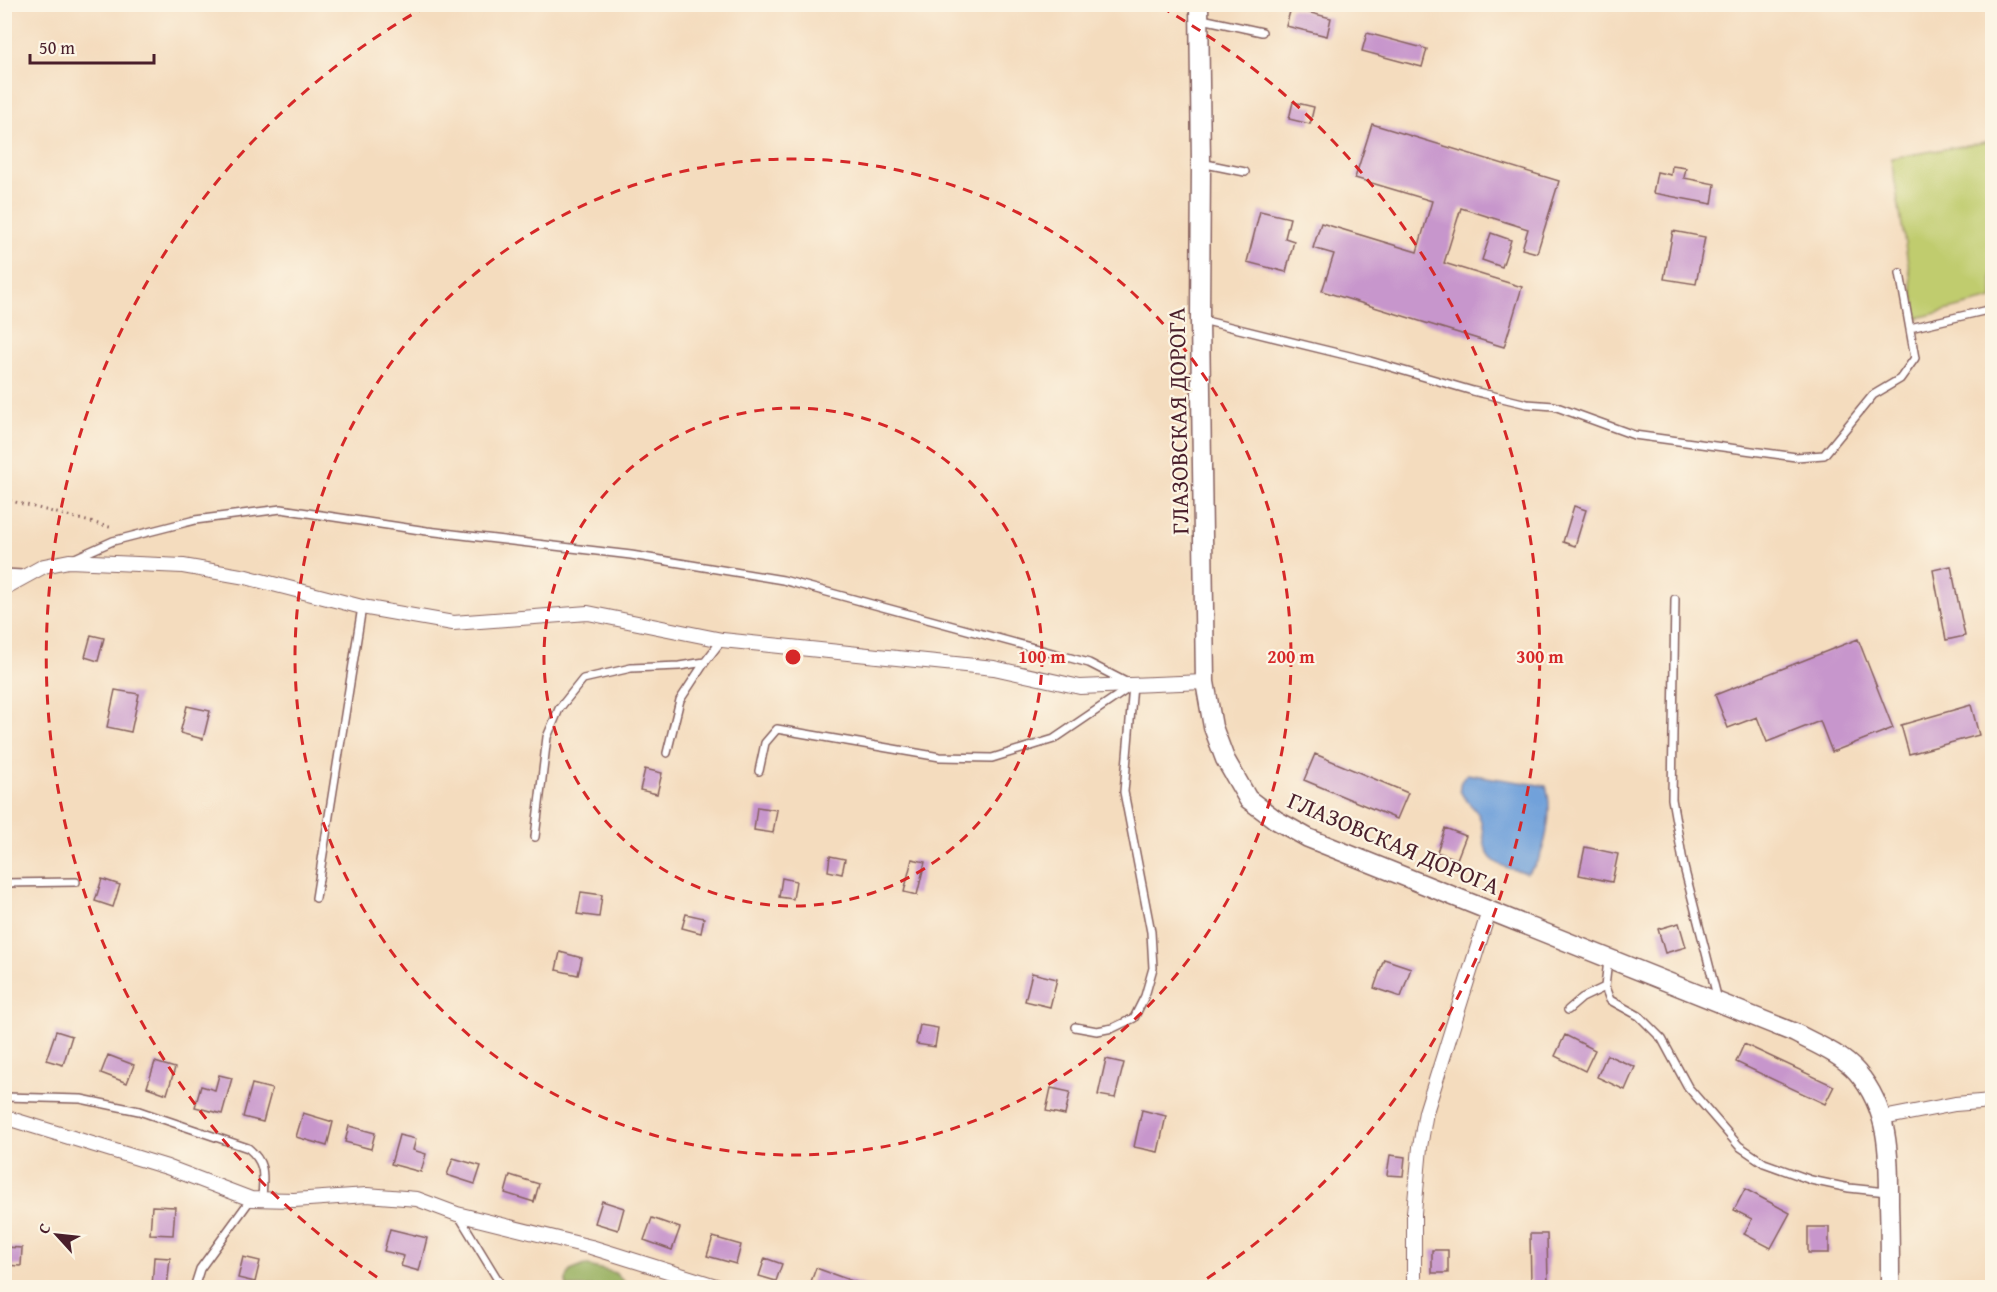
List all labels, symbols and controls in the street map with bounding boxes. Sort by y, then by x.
scale bar [30,27,154,65]
text: 50 m [39,34,75,61]
street label: ГЛАЗОВСКАЯ ДОРОГА [1159,307,1197,535]
text: 100 m [1018,643,1066,670]
text: 200 m [1267,643,1315,670]
text: 300 m [1516,643,1564,670]
centre of rings [783,647,803,667]
street label: ГЛАЗОВСКАЯ ДОРОГА [1283,782,1506,904]
north arrow [27,1205,87,1265]
text: С [31,1219,56,1238]

